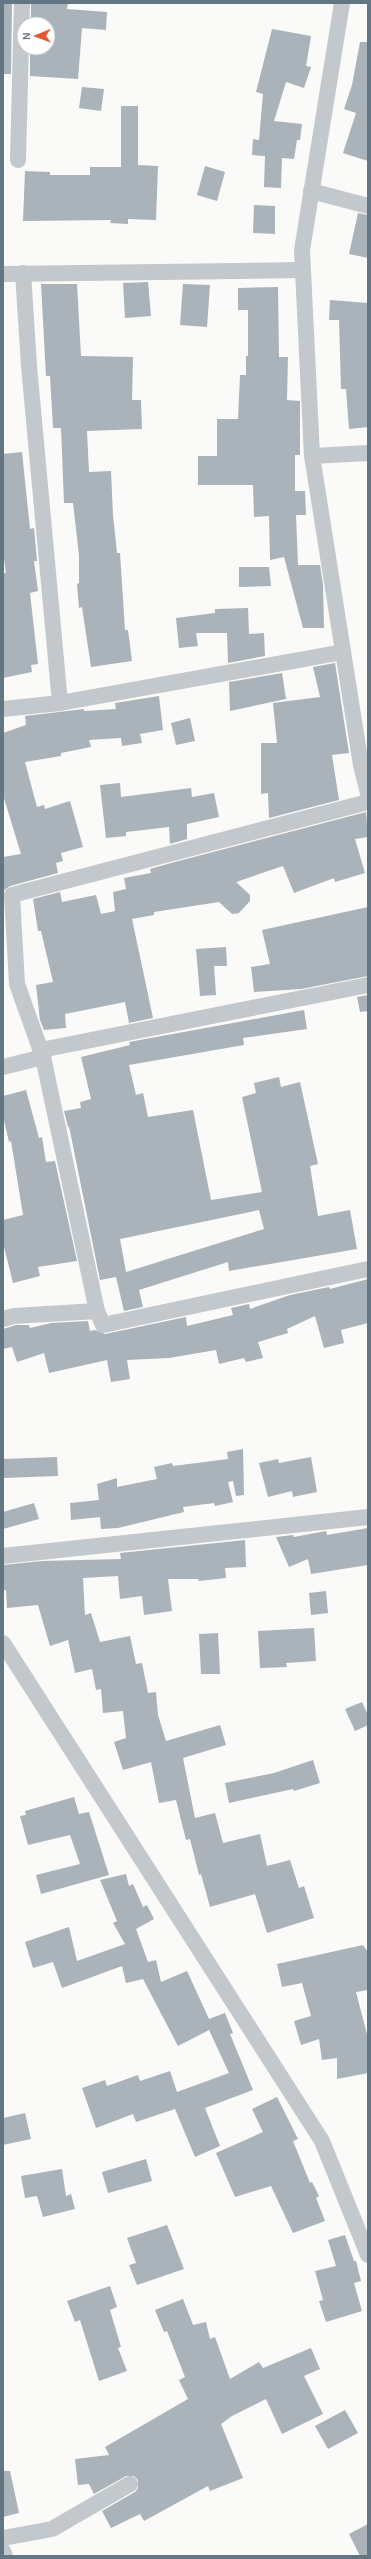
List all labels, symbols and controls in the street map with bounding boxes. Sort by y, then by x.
north arrow [16,16,56,56]
text: N [21,32,32,40]

